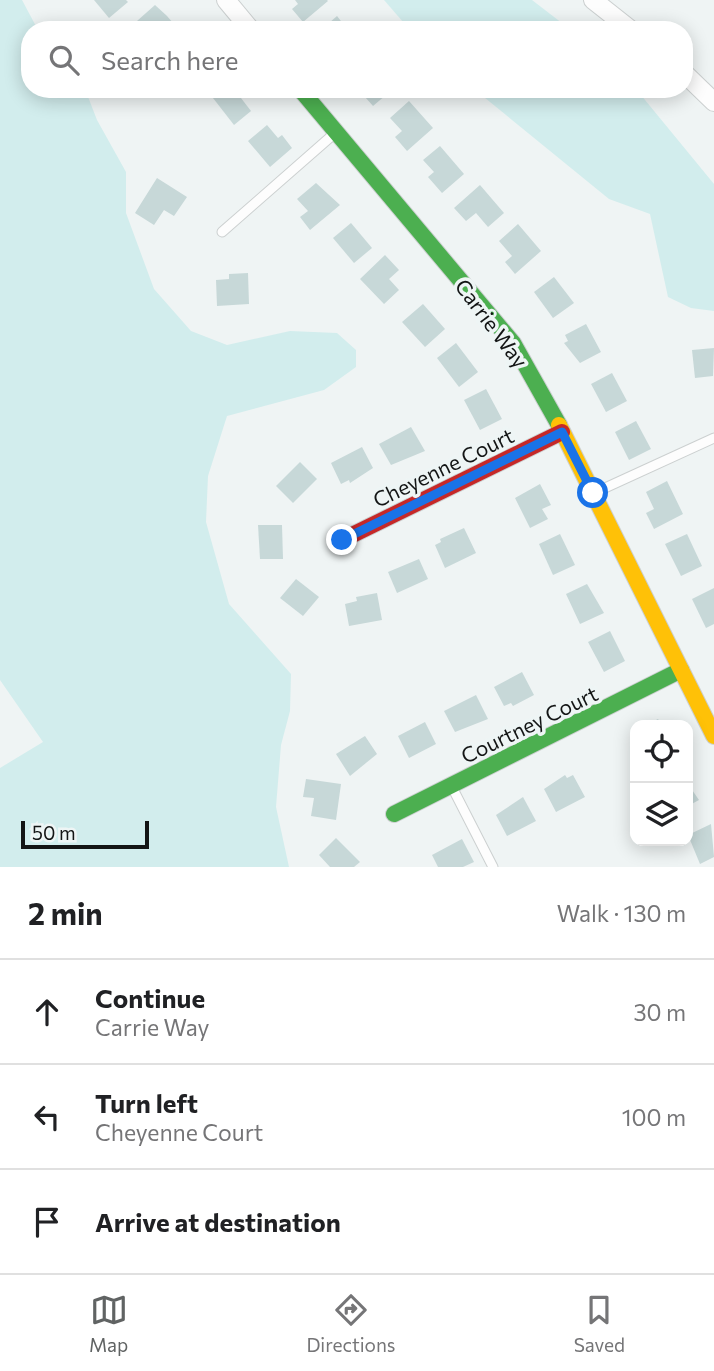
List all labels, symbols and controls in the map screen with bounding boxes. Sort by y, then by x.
search box [21,21,693,98]
icon: search [45,41,83,79]
text: Search here [101,44,239,75]
street label: Carrie Way [451,274,534,372]
street label: Cheyenne Court [368,422,518,512]
route start [577,477,608,508]
route end [326,524,357,555]
street label: Courtney Court [457,680,601,768]
map controls [630,720,693,846]
button: locate [630,720,693,783]
button: layers [630,783,693,846]
scale bar [21,818,149,850]
text: 50 m [32,821,76,844]
text: 2 min [28,894,103,931]
text: Walk · 130 m [557,899,686,927]
text: Continue [95,982,205,1013]
icon: ahead [28,993,66,1031]
text: 30 m [633,998,686,1026]
text: Carrie Way [95,1013,210,1041]
text: Turn left [95,1087,198,1118]
icon: left [28,1098,66,1136]
text: 100 m [622,1103,686,1131]
text: Cheyenne Court [95,1118,263,1146]
icon: arrive [28,1203,66,1241]
text: Arrive at destination [95,1206,341,1237]
tab: Map [89,1291,128,1356]
tab: Directions [306,1291,396,1356]
tab: Saved [574,1291,625,1356]

